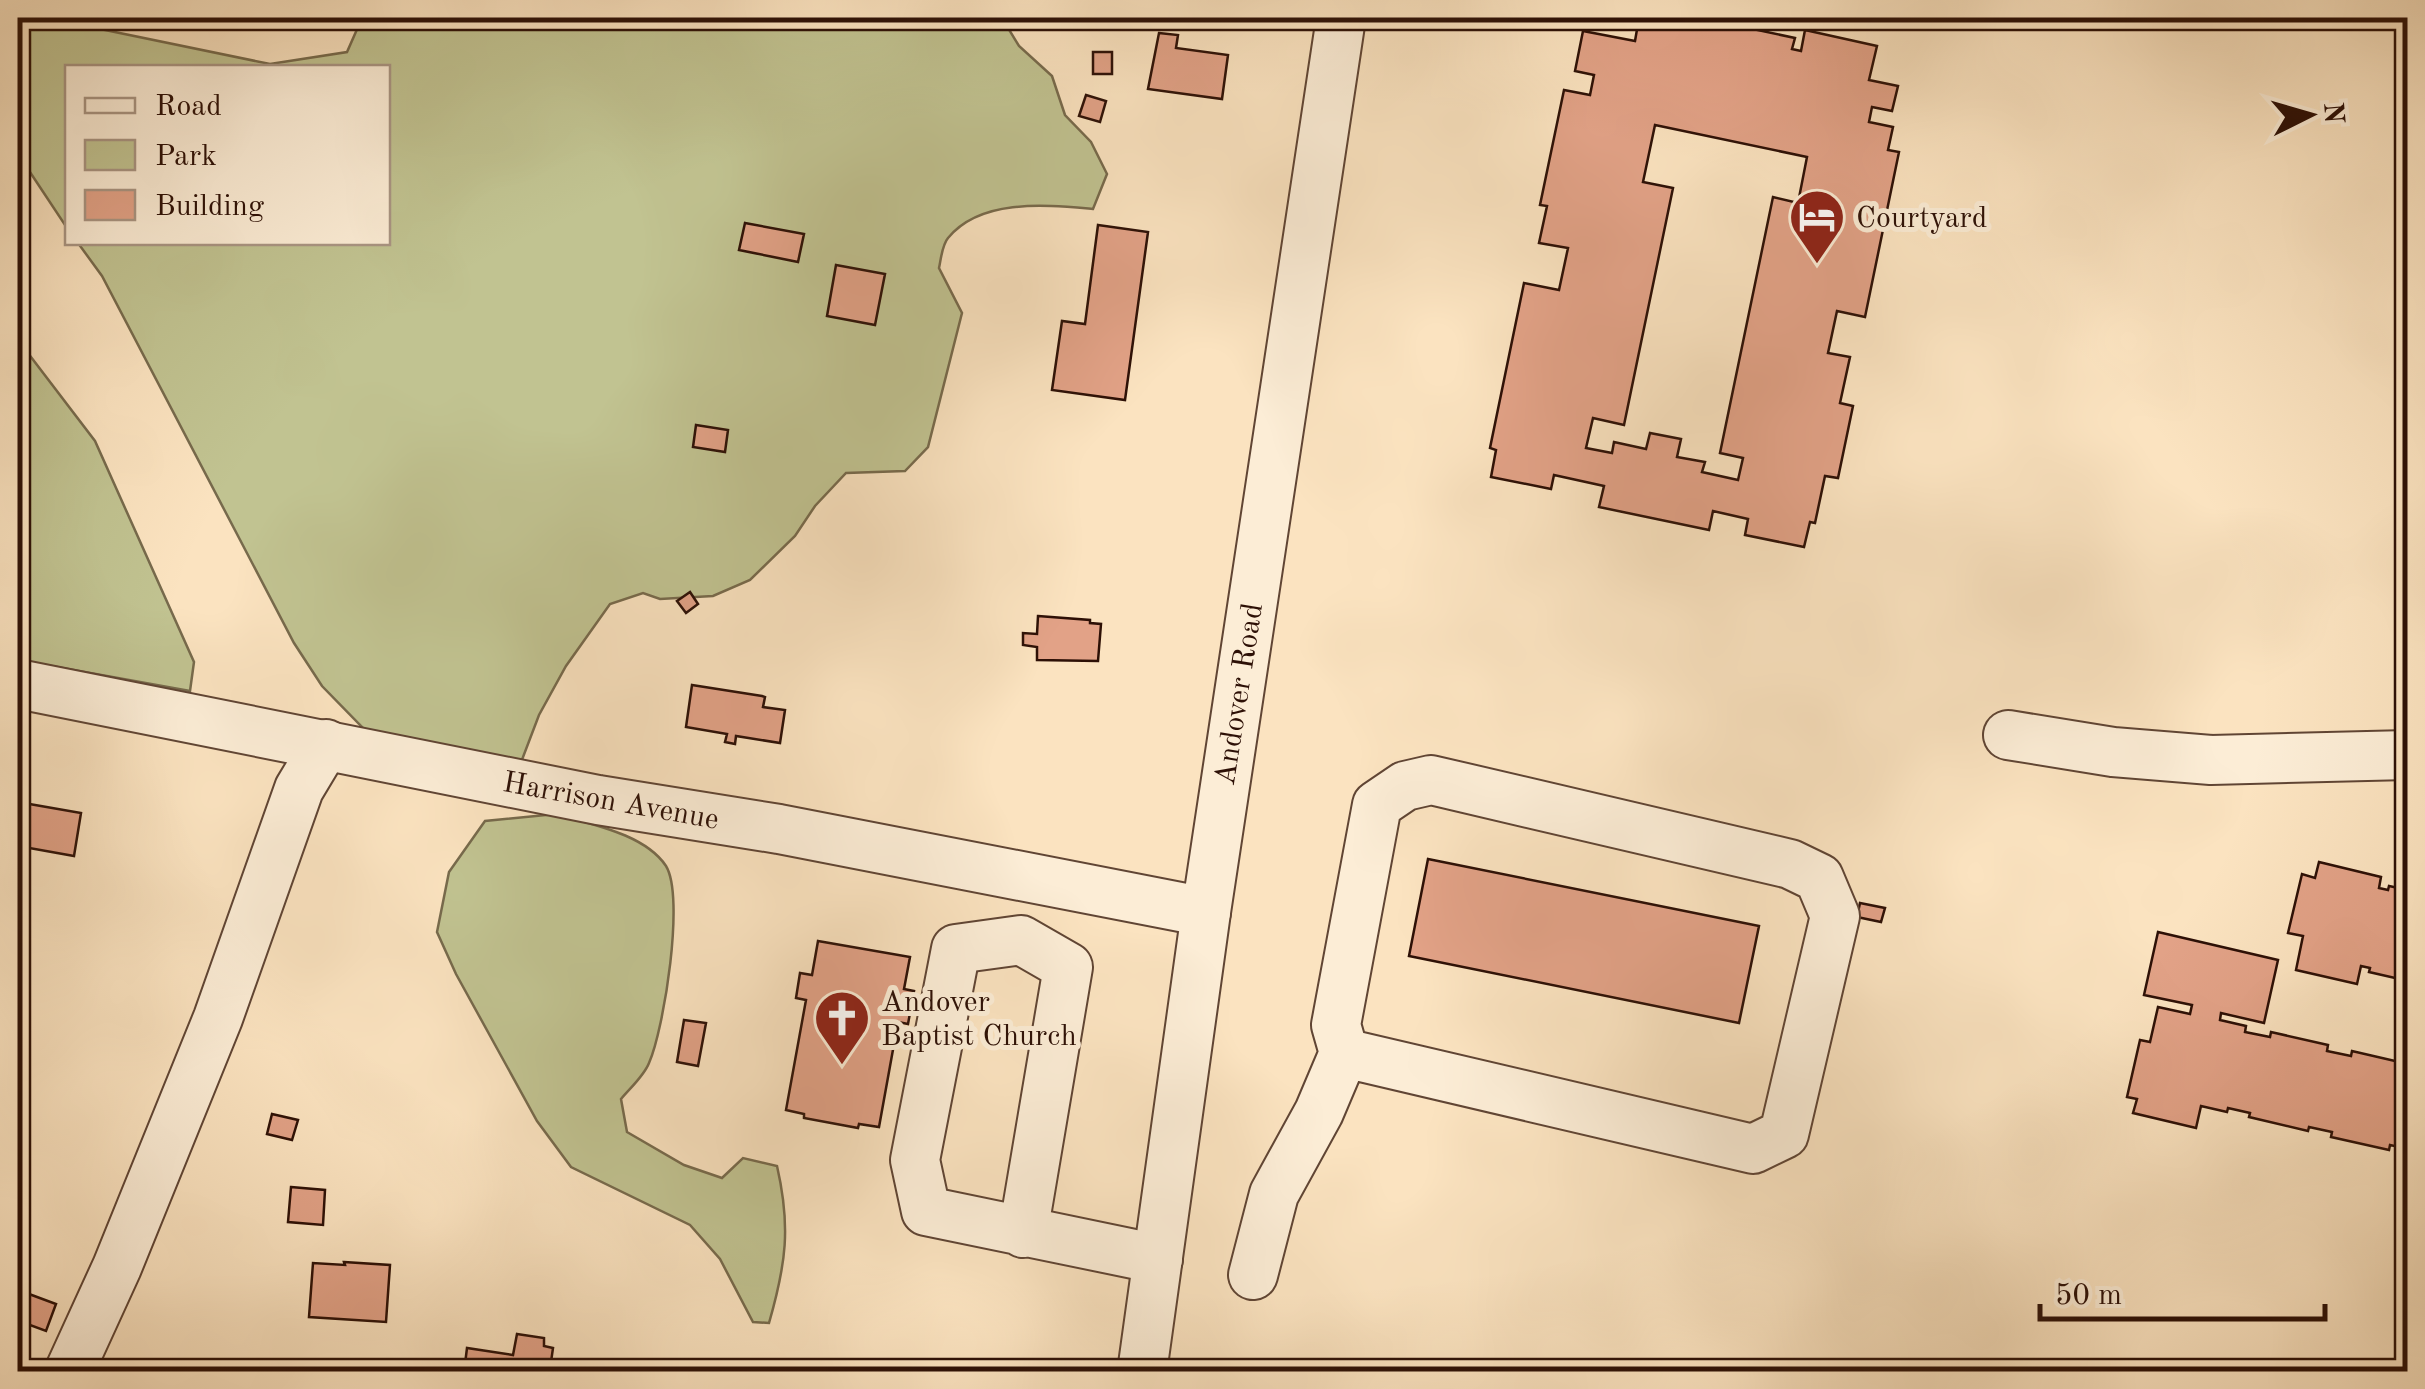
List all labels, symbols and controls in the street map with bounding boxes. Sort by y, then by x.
legend [65,65,390,245]
north arrow [2260,65,2360,165]
text: Road [155,92,222,122]
text: N [2317,101,2347,126]
text: Park [155,142,217,172]
hotel icon: Courtyard [1787,187,1847,266]
text: Building [155,192,264,222]
place label: Courtyard [1856,204,1988,234]
street label: Andover Road [1211,601,1269,788]
street label: Harrison Avenue [500,768,721,836]
church icon: Andover Baptist Church [812,988,872,1067]
place label: Andover Baptist Church [881,988,1077,1052]
scale bar [2040,1259,2325,1321]
text: 50 m [2055,1281,2122,1311]

